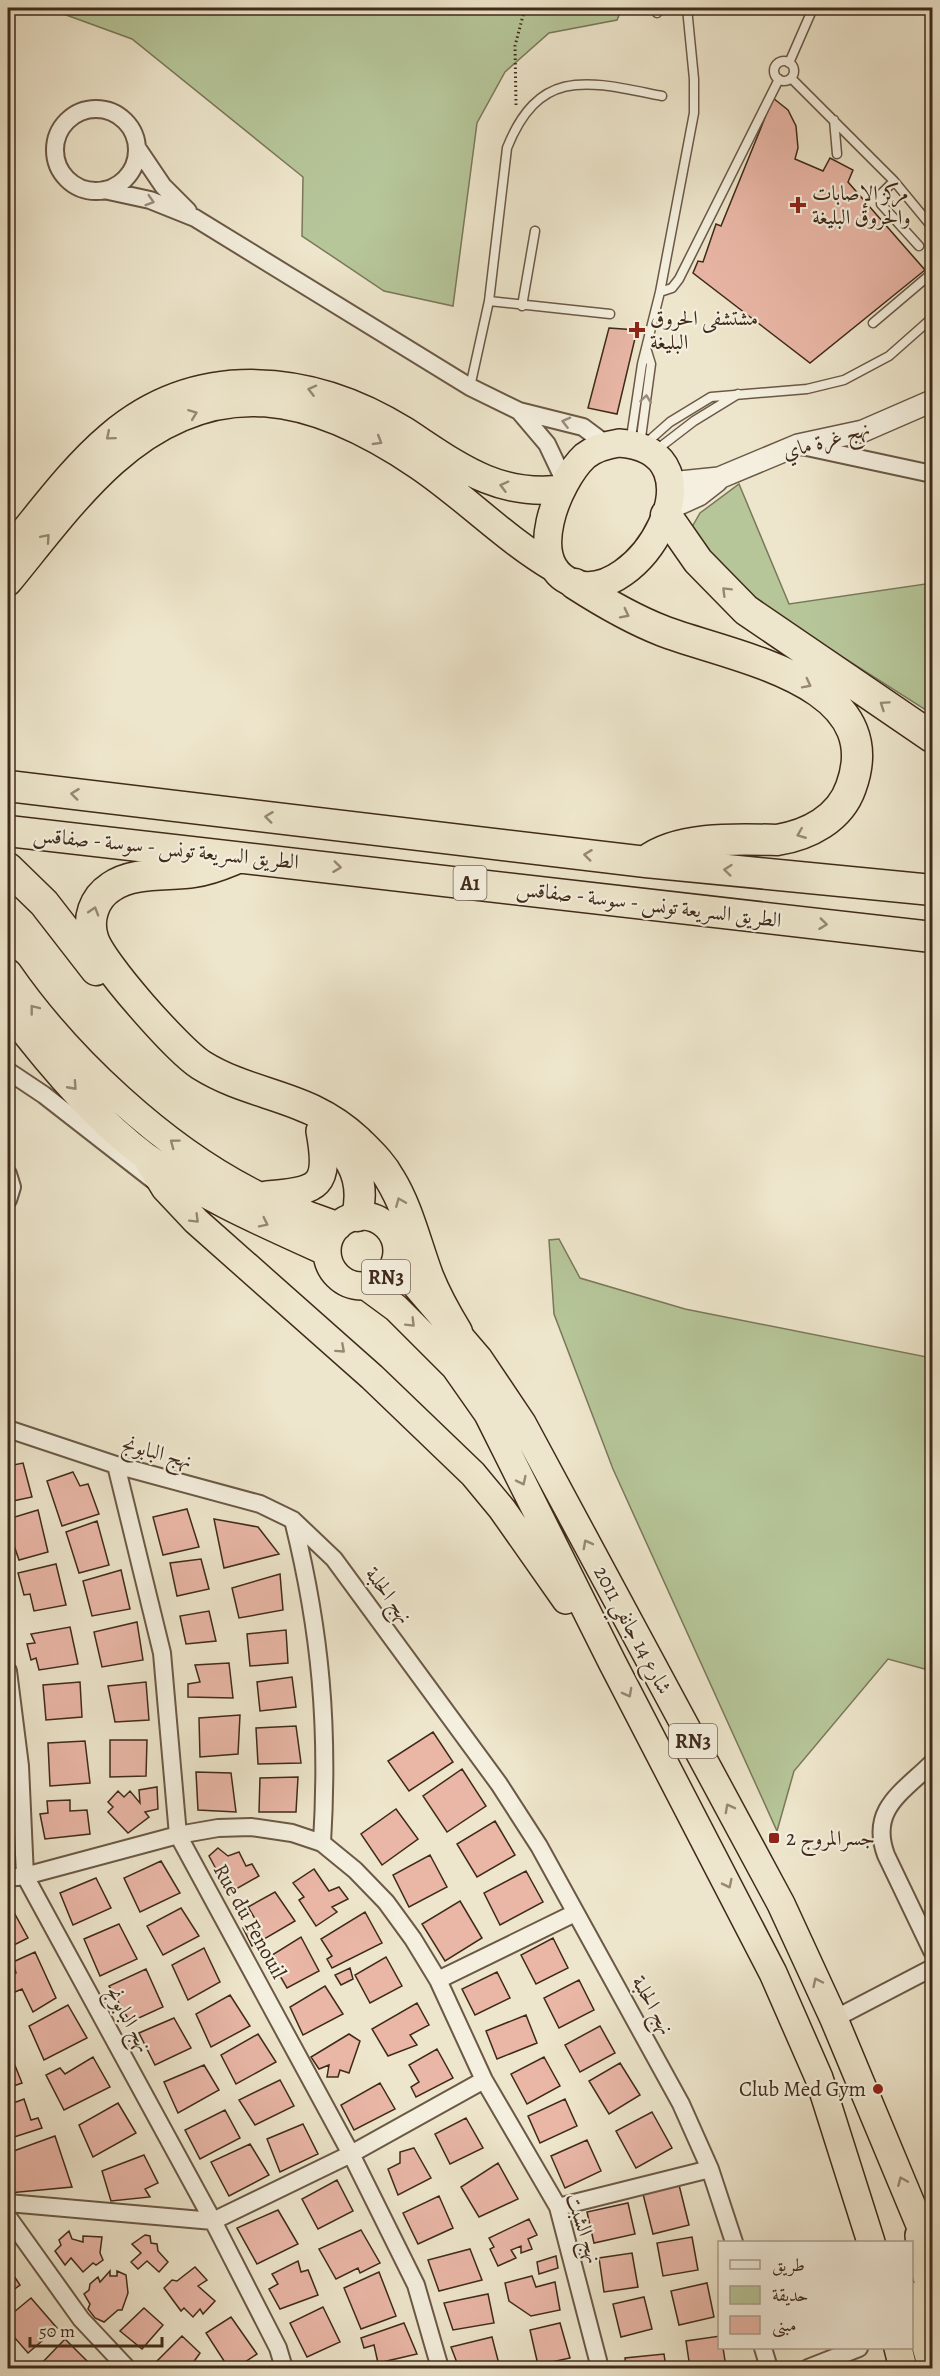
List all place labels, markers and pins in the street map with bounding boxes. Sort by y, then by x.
place label: مركز الإصابات والحروق البليغة [812,179,911,231]
marker: مركز الإصابات والحروق البليغة [789,196,807,214]
place label: مشتشفى الحروق البليغة [650,304,758,356]
marker: مشتشفى الحروق البليغة [628,321,646,339]
place label: جسرالمروج 2 [786,1824,875,1857]
marker: جسرالمروج 2 [767,1831,781,1845]
place label: Club Med Gym [739,2075,866,2103]
marker: Club Med Gym [871,2082,885,2096]

